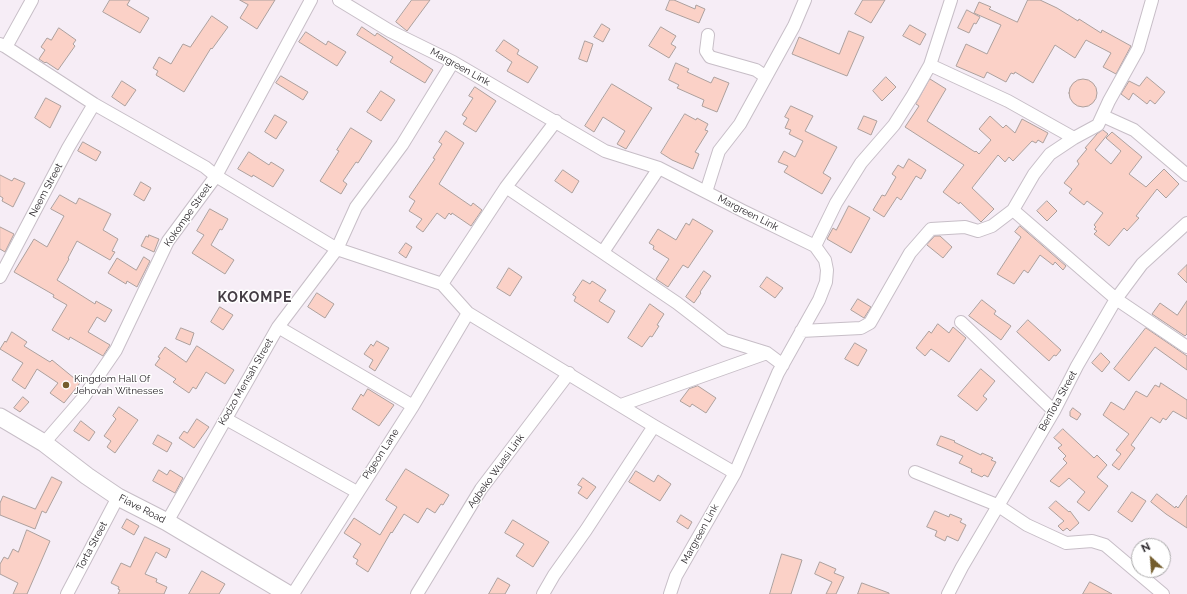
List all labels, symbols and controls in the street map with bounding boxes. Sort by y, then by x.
street label: Margreen Link [428,46,492,88]
street label: Neem Street [27,161,65,219]
street label: Kokompe Street [162,181,214,249]
street label: Margreen Link [716,193,780,233]
district label: KOKOMPE [218,290,292,306]
street label: Kodzo Mensah Street [216,336,276,428]
street label: BenTota Street [1036,369,1080,433]
place label: Kingdom Hall Of Jehovah Witnesses [74,373,163,396]
marker: Kingdom Hall Of Jehovah Witnesses [61,380,71,390]
street label: Pigeon Lane [360,427,402,481]
street label: Agbeko Wuasi Link [465,432,527,510]
street label: Fiave Road [117,492,167,526]
street label: Margreen Link [679,502,721,566]
street label: Torta Street [74,520,110,572]
north arrow [1131,538,1171,578]
text: N [1139,540,1153,555]

